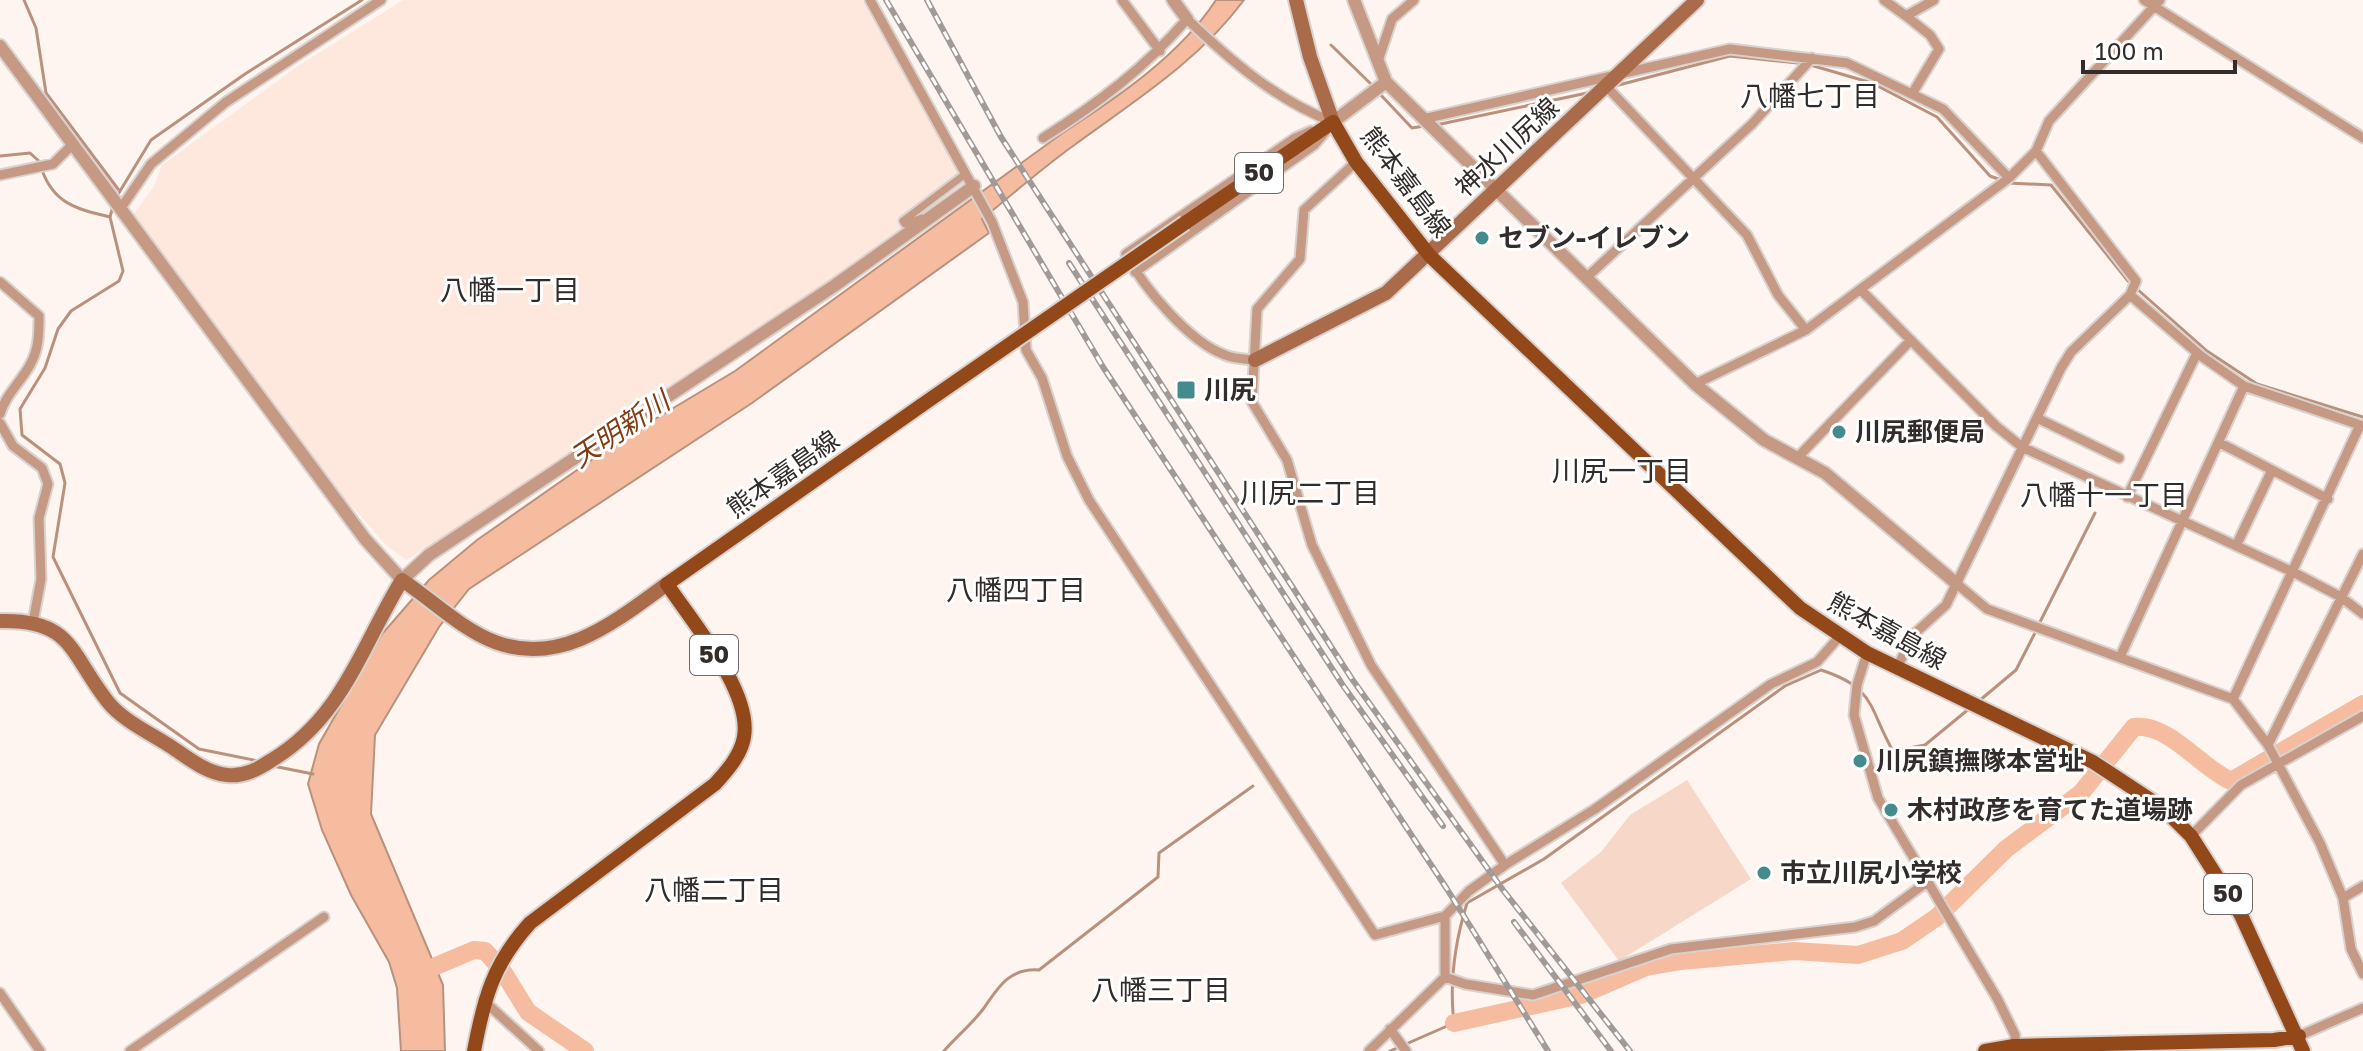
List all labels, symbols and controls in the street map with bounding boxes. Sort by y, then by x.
scale bar [2083,24,2235,74]
text: 100 m [2095,36,2164,65]
district label: 八幡七丁目 [1740,79,1880,112]
street label: 神水川尻線 [1449,91,1565,202]
street label: 熊本嘉島線 [1355,120,1458,243]
road number: 50 [1235,153,1283,193]
place label: セブン-イレブン [1498,222,1690,253]
marker: セブン-イレブン [1473,229,1491,247]
district label: 八幡一丁目 [440,273,580,306]
place label: 川尻 [1204,374,1256,405]
marker: 川尻 [1175,379,1197,401]
water label: 天明新川 [564,382,678,474]
place label: 川尻郵便局 [1855,416,1985,447]
marker: 川尻郵便局 [1830,423,1848,441]
street label: 熊本嘉島線 [721,424,845,524]
district label: 川尻一丁目 [1552,454,1692,487]
district label: 川尻二丁目 [1240,476,1380,509]
district label: 八幡十一丁目 [2020,478,2188,511]
district label: 八幡四丁目 [946,573,1086,606]
street label: 熊本嘉島線 [1823,585,1952,676]
road number: 50 [690,635,738,675]
place label: 川尻鎮撫隊本営址 [1876,745,2084,776]
marker: 川尻鎮撫隊本営址 [1851,752,1869,770]
place label: 木村政彦を育てた道場跡 [1907,794,2193,825]
marker: 木村政彦を育てた道場跡 [1882,801,1900,819]
place label: 市立川尻小学校 [1780,857,1962,888]
marker: 市立川尻小学校 [1755,864,1773,882]
district label: 八幡二丁目 [644,873,784,906]
road number: 50 [2204,874,2252,914]
district label: 八幡三丁目 [1091,973,1231,1006]

